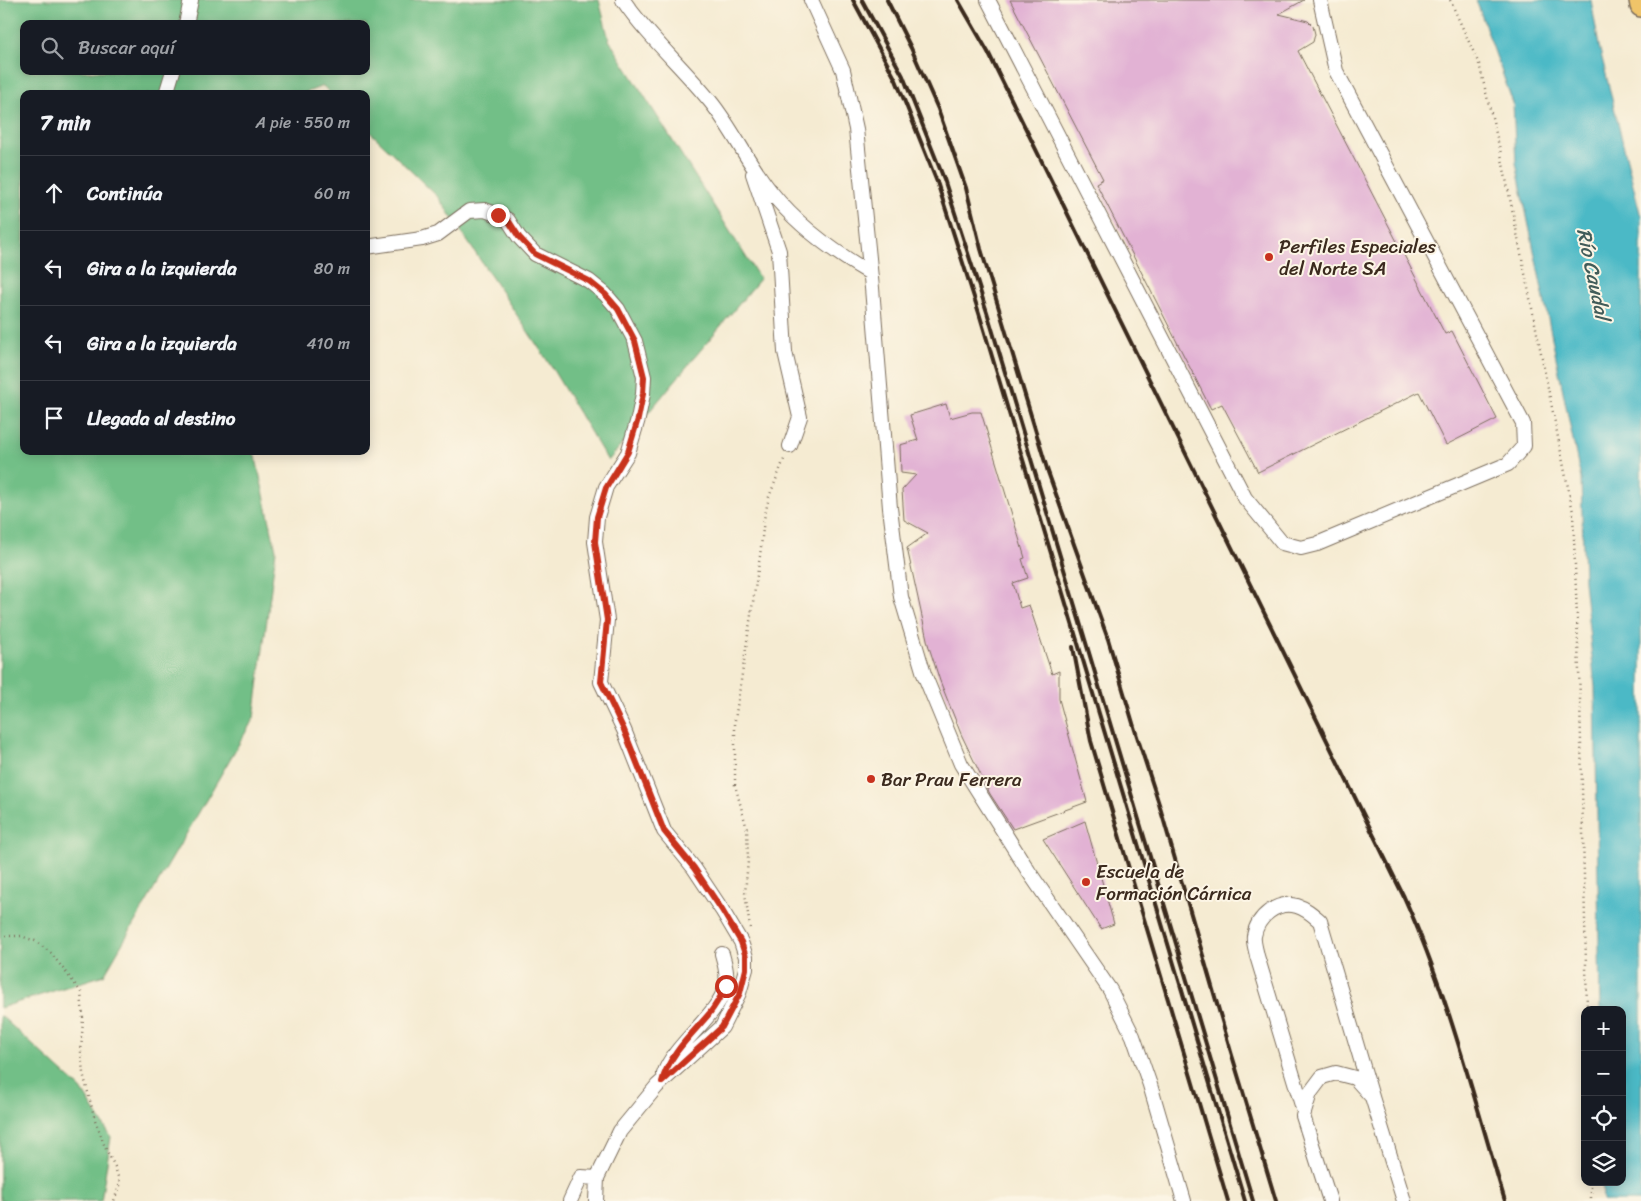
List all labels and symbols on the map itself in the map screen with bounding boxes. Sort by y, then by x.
route end [487,204,510,227]
water label: Río Caudal [1566,225,1621,327]
place label: Perfiles Especiales del Norte SA [1279,230,1436,285]
marker: Perfiles Especiales del Norte SA [1263,251,1275,263]
place label: Bar Prau Ferrera [881,763,1022,796]
marker: Bar Prau Ferrera [865,773,877,785]
place label: Escuela de Formación Cárnica [1096,855,1252,910]
marker: Escuela de Formación Cárnica [1080,876,1092,888]
route start [715,975,738,998]

